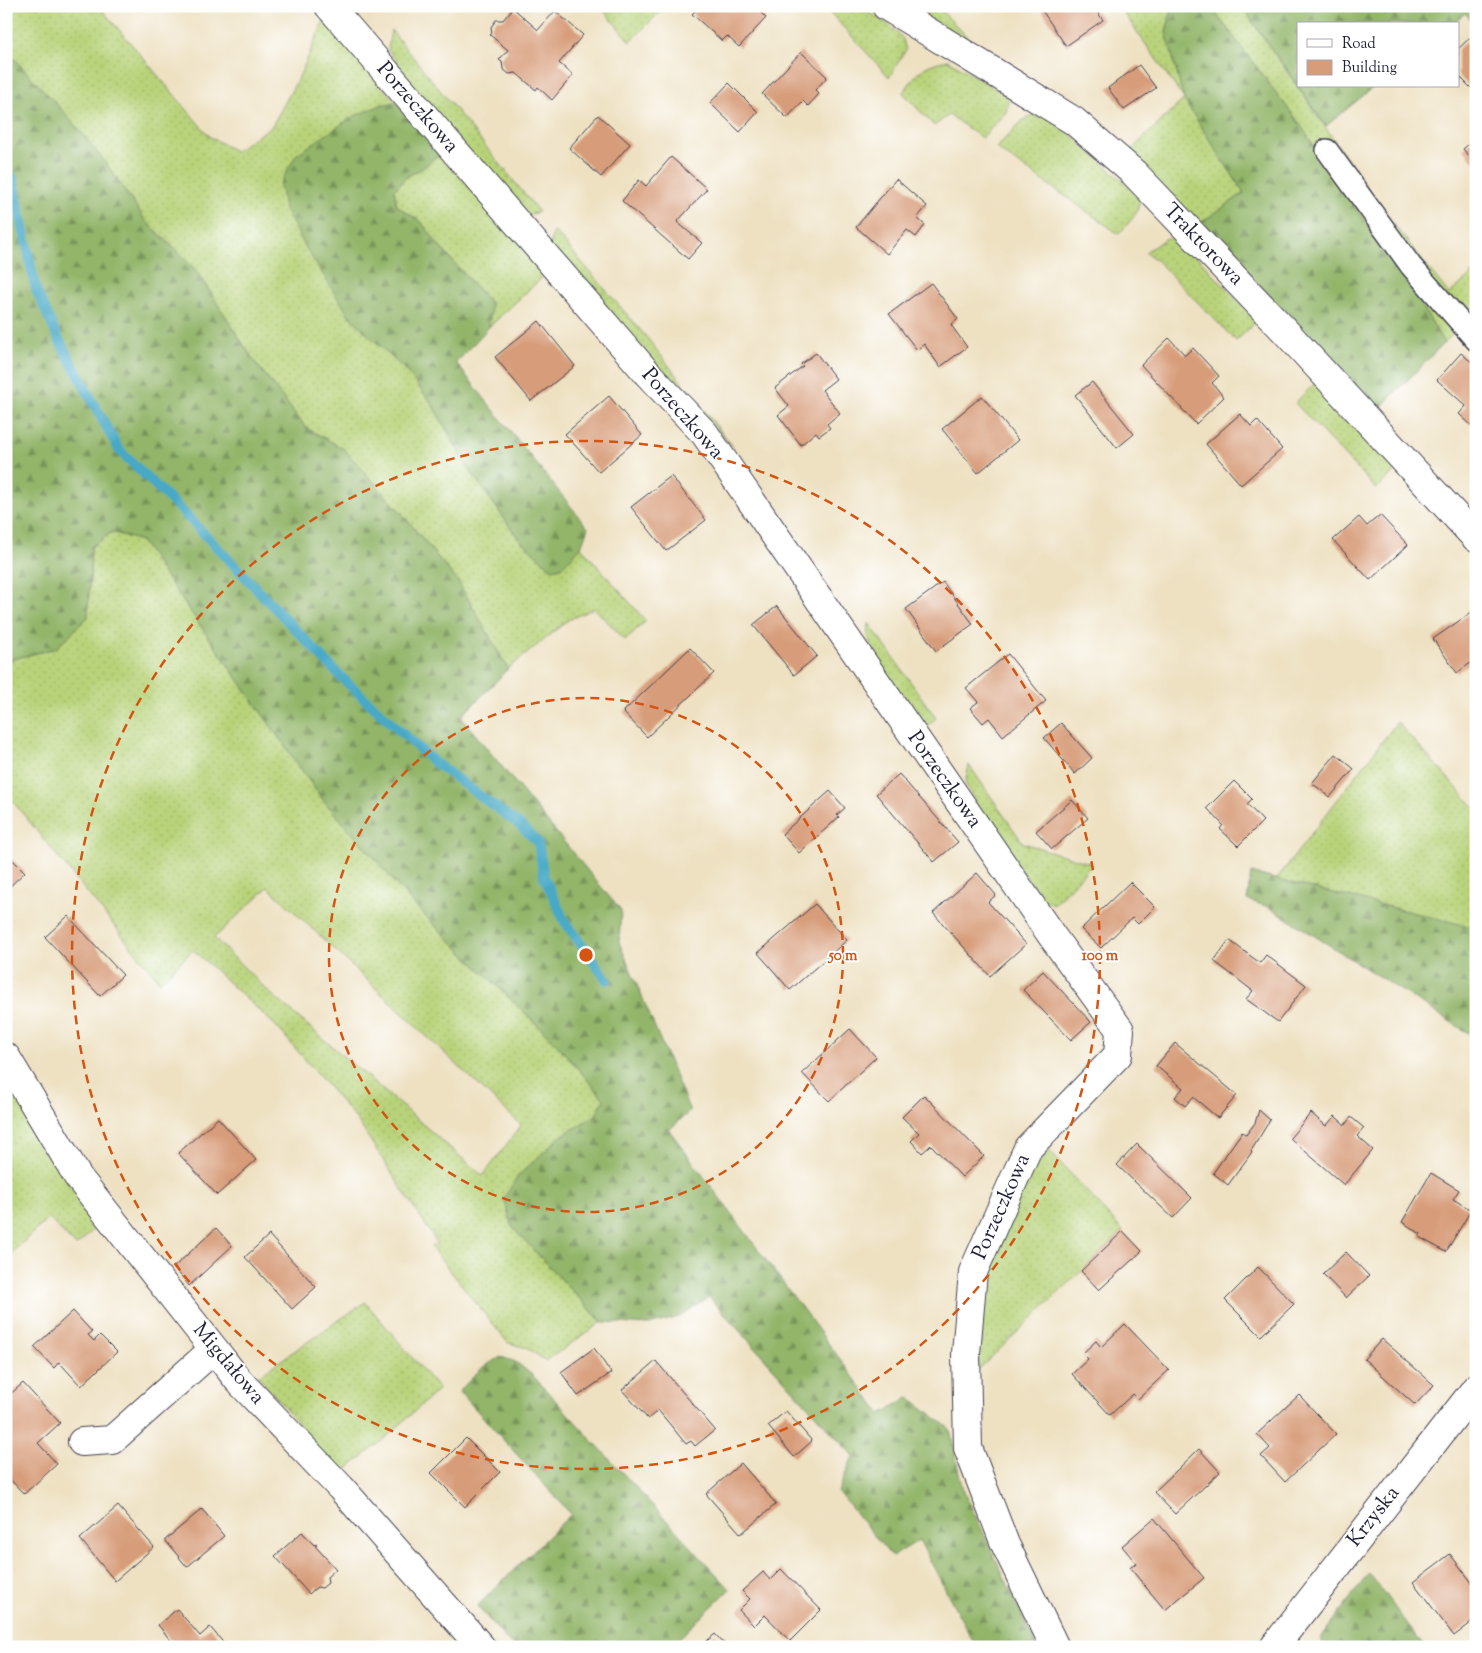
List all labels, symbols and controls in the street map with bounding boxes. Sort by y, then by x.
legend [1297,22,1460,88]
text: Road [1342,34,1376,55]
street label: Porzeczkowa [369,56,466,161]
text: Building [1342,58,1397,79]
street label: Traktorowa [1156,197,1250,293]
street label: Porzeczkowa [634,362,731,467]
street label: Porzeczkowa [899,725,989,835]
centre of rings [577,946,595,964]
text: 50 m [828,946,858,967]
text: 100 m [1082,946,1119,967]
street label: Porzeczkowa [965,1149,1039,1265]
street label: Migdałowa [185,1317,271,1412]
street label: Krzyska [1340,1480,1408,1554]

